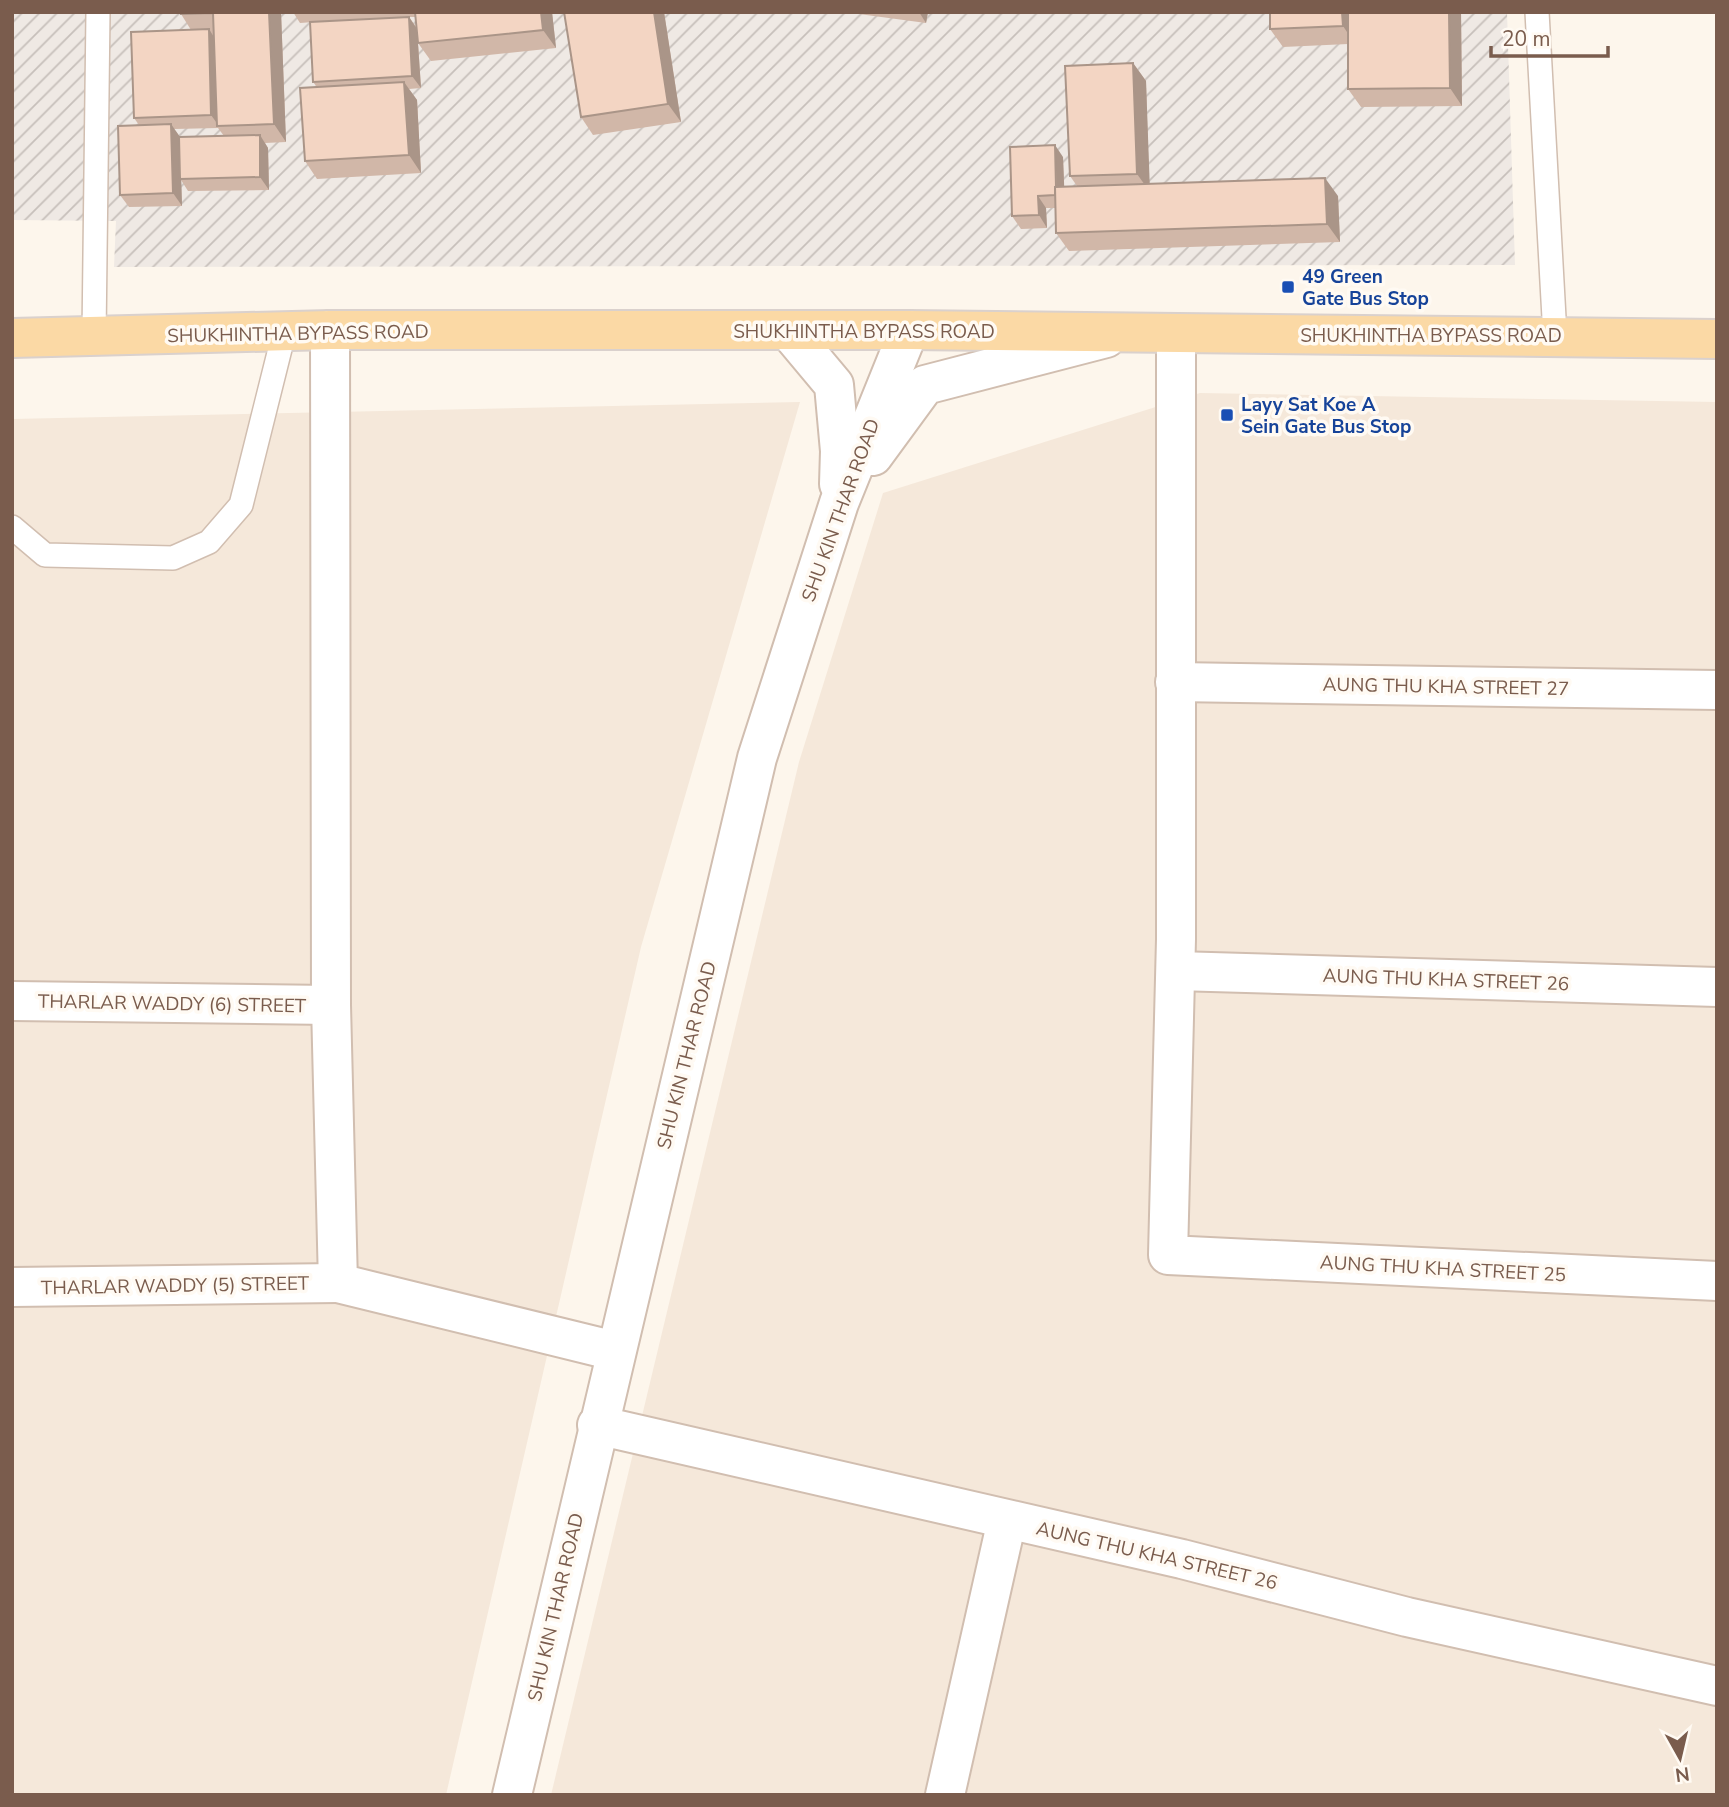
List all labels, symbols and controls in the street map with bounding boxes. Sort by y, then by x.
scale bar [1491,14,1608,58]
text: 20 m [1502,25,1551,53]
place label: 49 Green Gate Bus Stop [1302,264,1429,312]
marker: 49 Green Gate Bus Stop [1280,279,1296,295]
street label: SHUKHINTHA BYPASS ROAD [167,319,429,349]
street label: SHUKHINTHA BYPASS ROAD [733,319,995,345]
street label: SHUKHINTHA BYPASS ROAD [1300,323,1562,349]
place label: Layy Sat Koe A Sein Gate Bus Stop [1241,392,1411,440]
marker: Layy Sat Koe A Sein Gate Bus Stop [1219,407,1235,423]
street label: SHU KIN THAR ROAD [796,415,886,605]
street label: AUNG THU KHA STREET 27 [1322,672,1569,702]
street label: SHU KIN THAR ROAD [651,959,723,1152]
street label: AUNG THU KHA STREET 26 [1322,963,1570,997]
street label: THARLAR WADDY (6) STREET [38,989,307,1019]
street label: AUNG THU KHA STREET 25 [1319,1250,1567,1288]
street label: THARLAR WADDY (5) STREET [41,1271,310,1301]
street label: SHU KIN THAR ROAD [522,1510,590,1704]
street label: AUNG THU KHA STREET 26 [1034,1516,1280,1596]
north arrow [1645,1723,1715,1793]
text: N [1673,1760,1691,1788]

